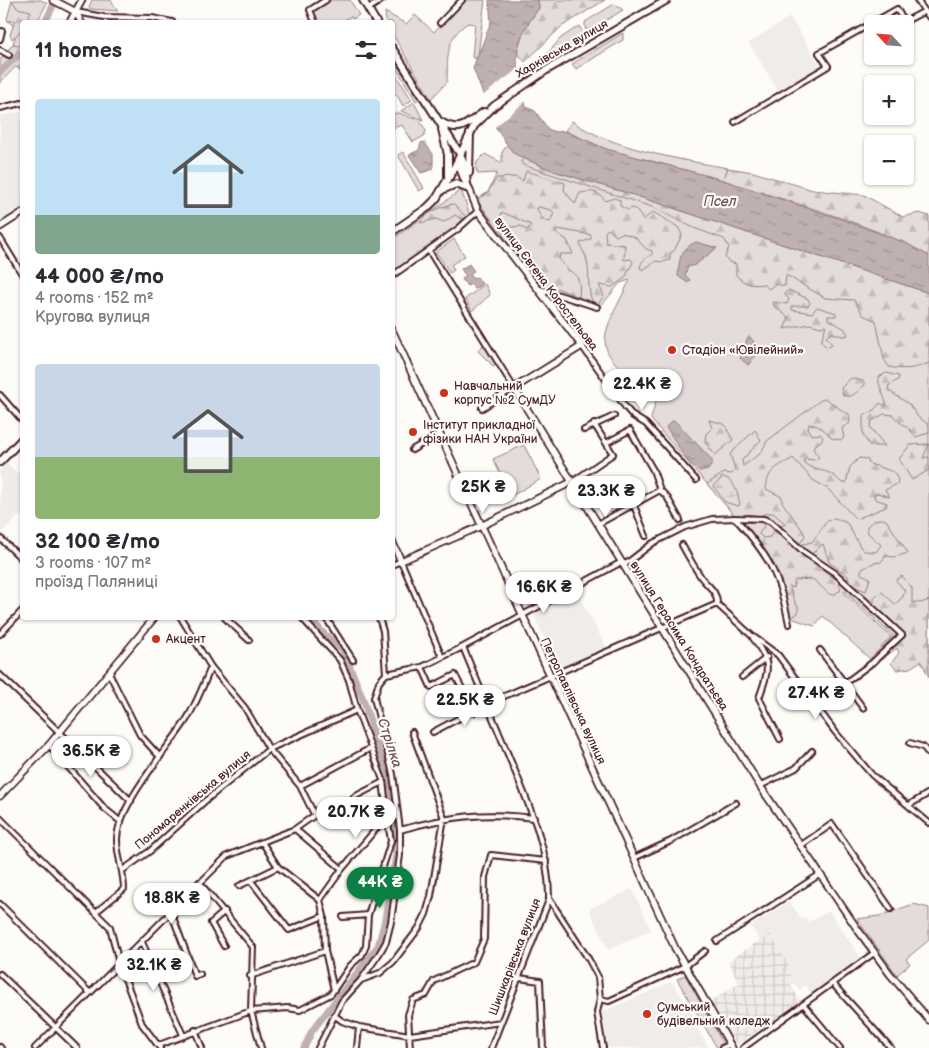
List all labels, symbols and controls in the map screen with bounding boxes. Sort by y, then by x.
north arrow [864,15,914,65]
map controls [864,15,914,185]
street label: Харківська вулиця [513,16,611,82]
icon: filters [352,36,380,64]
text: 11 homes [35,38,122,63]
button: + [864,75,914,125]
icon: home [163,131,253,221]
button: − [864,135,914,185]
water label: Псел [703,193,737,210]
street label: вулиця Євгена Коростельова [491,214,601,354]
text: 44 000 ₴/mo [35,264,164,289]
text: 4 rooms · 152 m² [35,289,154,308]
text: Кругова вулиця [35,308,150,327]
place label: Стадіон «Ювілейний» [682,343,804,358]
marker: Стадіон «Ювілейний» [666,344,678,356]
pin: 22.4K ₴ [596,368,688,411]
text: 22.4K ₴ [613,375,671,394]
place label: Навчальний корпус №2 СумДУ [454,379,556,408]
marker: Навчальний корпус №2 СумДУ [438,387,450,399]
icon: home [163,396,253,486]
place label: Інститут прикладної фізики НАН України [423,418,538,447]
marker: Інститут прикладної фізики НАН України [407,426,419,438]
pin: 25K ₴ [448,472,518,514]
pin: 23.3K ₴ [560,476,652,518]
text: 25K ₴ [461,478,505,497]
text: 23.3K ₴ [577,482,635,501]
text: 32 100 ₴/mo [35,529,160,554]
text: 3 rooms · 107 m² [35,554,151,573]
street label: вулиця Герасима Кондратьєва [627,559,731,713]
pin: 16.6K ₴ [498,572,590,614]
text: проїзд Паляниці [35,573,158,592]
text: 16.6K ₴ [516,578,572,597]
place label: Акцент [165,632,206,647]
marker: Акцент [150,633,162,645]
street label: Петропавлівська вулиця [537,635,609,767]
pin: 27.4K ₴ [770,678,862,720]
pin: 22.5K ₴ [419,684,511,727]
text: 27.4K ₴ [788,684,844,703]
text: 22.5K ₴ [436,691,494,710]
water label: Стрілка [374,716,406,770]
pin: 36.5K ₴ [45,736,137,778]
text: 36.5K ₴ [62,742,120,761]
street label: Пономаренківська вулиця [132,747,254,853]
pin: 20.7K ₴ [310,796,402,839]
text: 20.7K ₴ [327,803,385,822]
pin: 44K ₴ [345,866,415,909]
text: 44K ₴ [358,873,402,892]
pin: 18.8K ₴ [126,882,218,925]
text: 18.8K ₴ [144,889,200,908]
street label: Шишкарівська вулиця [486,896,544,1018]
pin: 32.1K ₴ [108,950,200,992]
text: 32.1K ₴ [126,956,182,975]
place label: Сумський будівельний коледж [657,1000,771,1029]
marker: Сумський будівельний коледж [641,1008,653,1020]

